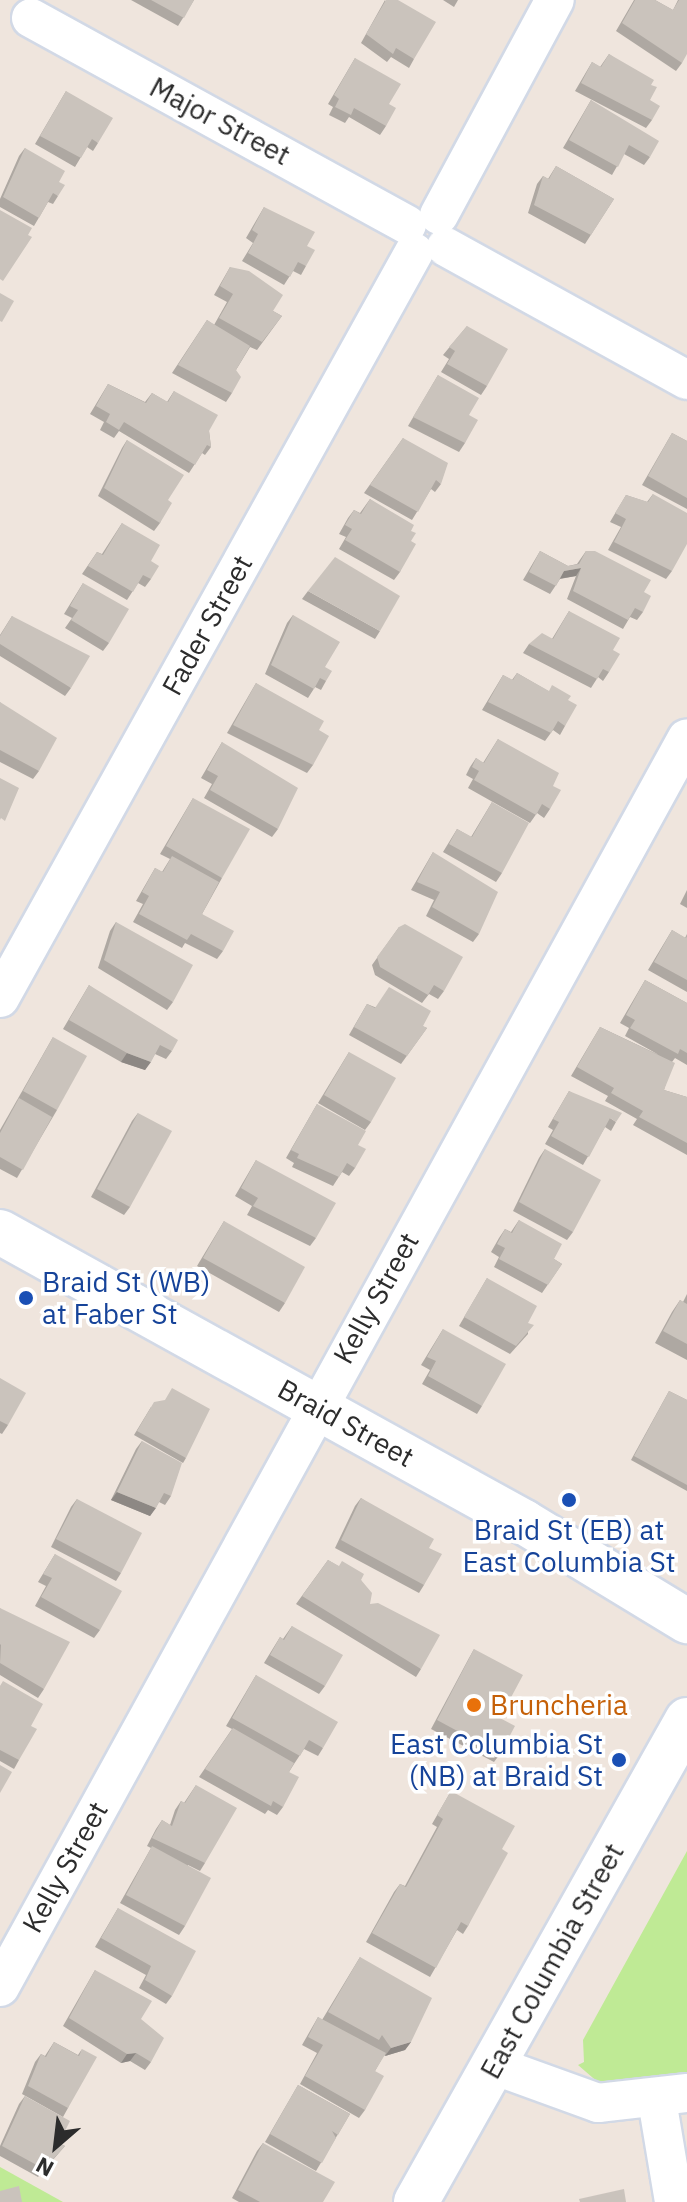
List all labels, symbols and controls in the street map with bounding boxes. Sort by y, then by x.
street label: Major Street [144,70,296,172]
street label: Fader Street [155,549,259,701]
street label: Kelly Street [326,1227,426,1369]
place label: Braid St (WB) at Faber St [42,1265,211,1331]
marker: Braid St (WB) at Faber St [17,1289,35,1307]
street label: Braid Street [272,1372,420,1474]
marker: Braid St (EB) at East Columbia St [560,1491,578,1509]
place label: Braid St (EB) at East Columbia St [462,1513,676,1579]
place label: Bruncheria [490,1688,628,1722]
marker: Bruncheria [465,1696,483,1714]
place label: East Columbia St (NB) at Braid St [390,1727,603,1793]
marker: East Columbia St (NB) at Braid St [610,1751,628,1769]
street label: Kelly Street [15,1796,115,1938]
street label: East Columbia Street [473,1837,631,2085]
north arrow [16,2106,96,2186]
text: N [31,2151,58,2184]

